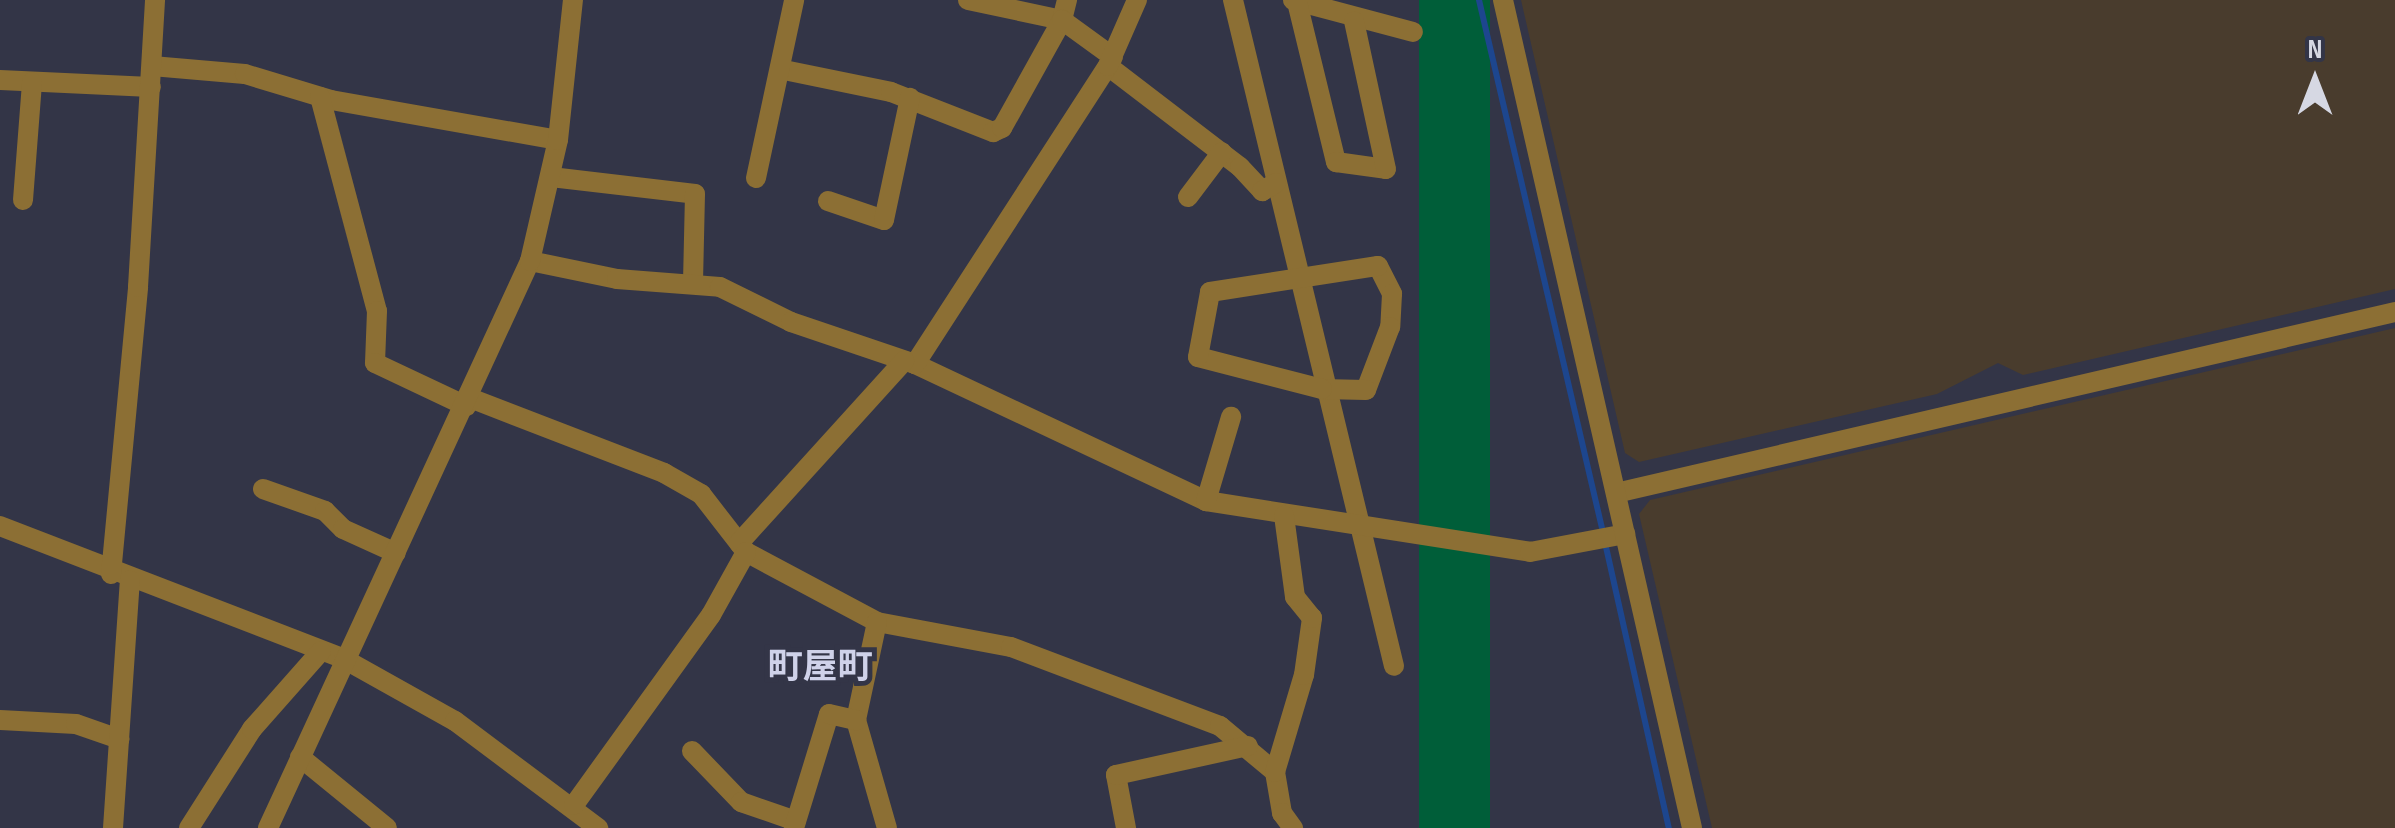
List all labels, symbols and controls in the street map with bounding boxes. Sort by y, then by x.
north arrow [2265,30,2365,130]
text: N [2308,33,2322,66]
district label: 町屋町 [768,647,872,689]

